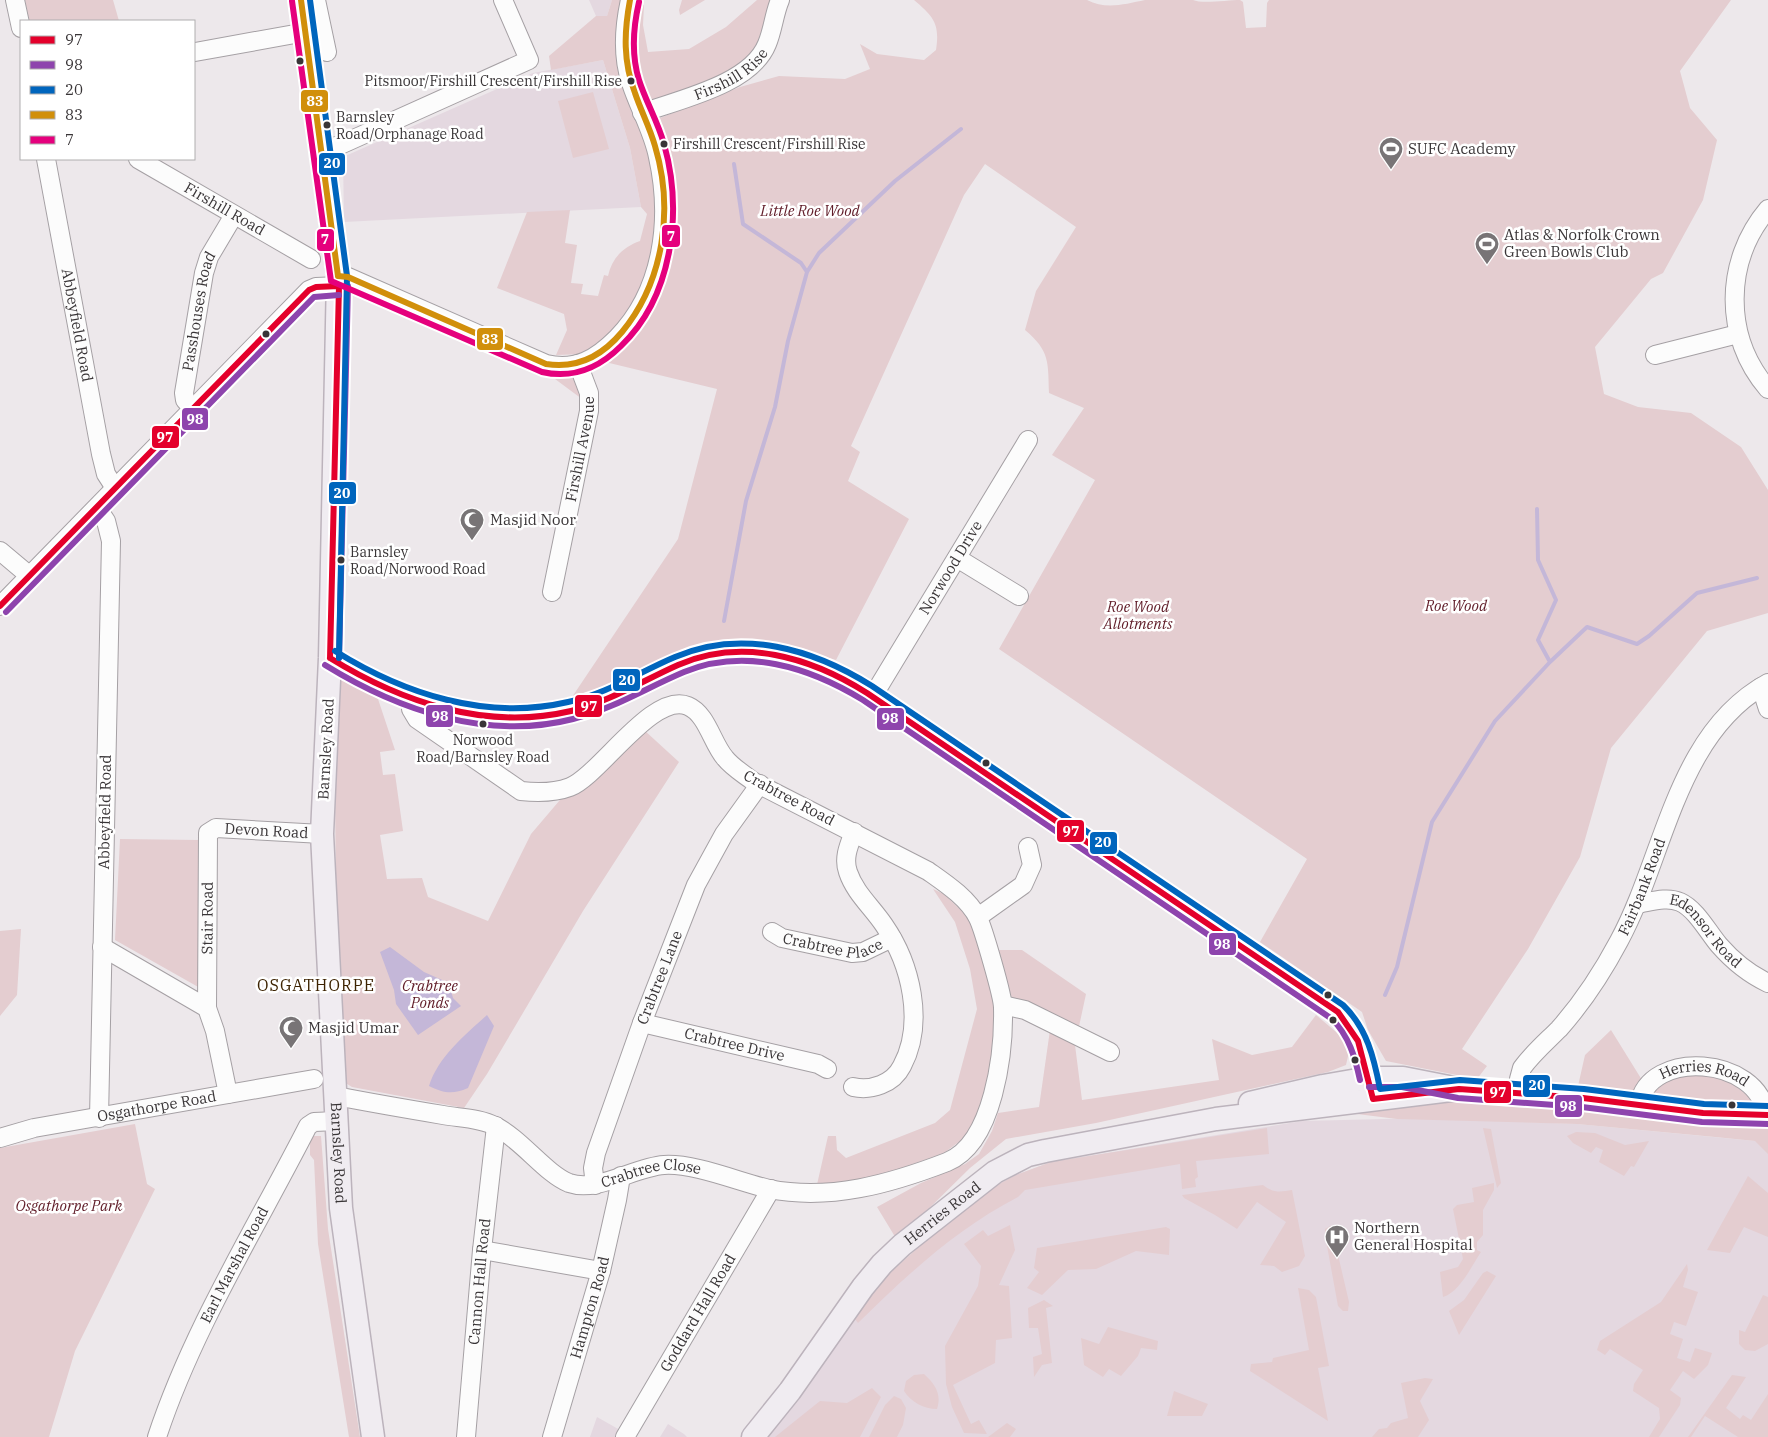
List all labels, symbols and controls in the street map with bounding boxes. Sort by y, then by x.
legend [20,20,195,160]
text: 97 [65,30,83,49]
street label: Firshill Rise [691,44,772,104]
text: 98 [65,55,83,74]
unlabelled marker [295,56,305,66]
place label: Pitsmoor/Firshill Crescent/Firshill Rise [364,72,622,90]
marker: Pitsmoor/Firshill Crescent/Firshill Rise [626,76,636,86]
text: 20 [65,80,83,99]
line badge: 83 [300,89,329,113]
text: 83 [307,92,323,110]
text: 83 [65,105,83,124]
place label: Barnsley Road/Orphanage Road [336,108,484,143]
marker: Barnsley Road/Orphanage Road [322,120,332,130]
text: 7 [65,130,74,149]
place label: Firshill Crescent/Firshill Rise [673,135,866,153]
sports icon: SUFC Academy [1378,136,1404,170]
marker: Firshill Crescent/Firshill Rise [659,139,669,149]
place label: SUFC Academy [1408,139,1516,158]
line badge: 20 [318,152,346,176]
text: 20 [324,154,340,172]
street label: Firshill Road [181,178,269,239]
park label: Little Roe Wood [759,201,861,220]
line badge: 7 [661,224,681,248]
place label: Atlas & Norfolk Crown Green Bowls Club [1504,225,1660,261]
text: 7 [667,227,675,245]
line badge: 7 [316,228,335,252]
text: 7 [321,230,329,248]
sports icon: Atlas & Norfolk Crown Green Bowls Club [1474,231,1500,265]
street label: Passhouses Road [178,248,219,372]
street label: Abbeyfield Road [58,267,97,383]
line badge: 83 [476,327,504,351]
unlabelled marker [261,329,271,339]
text: 83 [482,330,498,348]
street label: Firshill Avenue [561,396,598,503]
line badge: 98 [181,407,209,431]
text: 98 [187,410,203,428]
line badge: 97 [151,425,180,449]
text: 97 [157,428,173,446]
line badge: 20 [328,481,357,505]
text: 20 [334,484,350,502]
mosque icon: Masjid Noor [459,507,485,541]
place label: Masjid Noor [490,510,576,529]
street label: Norwood Drive [915,517,986,618]
place label: Barnsley Road/Norwood Road [350,543,486,578]
marker: Barnsley Road/Norwood Road [336,555,346,565]
park label: Roe Wood [1424,596,1488,615]
park label: Roe Wood Allotments [1102,597,1173,633]
line badge: 20 [612,668,641,692]
text: 20 [619,671,635,689]
line badge: 97 [574,694,603,718]
text: 97 [581,697,597,715]
street label: Barnsley Road [313,698,338,800]
line badge: 98 [425,704,454,728]
text: 98 [432,707,448,725]
line badge: 98 [876,707,905,731]
text: 98 [882,709,898,727]
marker: Norwood Road/Barnsley Road [478,719,488,729]
place label: Norwood Road/Barnsley Road [416,731,550,766]
street label: Abbeyfield Road [94,754,115,870]
unlabelled marker [981,758,991,768]
street label: Crabtree Road [740,766,838,830]
street label: Devon Road [224,819,309,842]
line badge: 97 [1056,819,1085,843]
text: 97 [1063,822,1079,840]
line badge: 20 [1089,831,1118,855]
text: 20 [1095,833,1111,851]
street label: Fairbank Road [1613,835,1669,939]
street label: Stair Road [197,881,217,955]
street label: Edensor Road [1668,889,1746,972]
street label: Crabtree Lane [632,928,686,1027]
street label: Crabtree Place [781,928,886,963]
line badge: 98 [1208,932,1237,956]
text: 98 [1214,935,1230,953]
district label: OSGATHORPE [257,975,375,995]
park label: Crabtree Ponds [402,976,458,1012]
unlabelled marker [1323,990,1333,1000]
mosque icon: Masjid Umar [278,1015,304,1049]
unlabelled marker [1328,1015,1338,1025]
place label: Masjid Umar [308,1018,399,1037]
street label: Crabtree Drive [682,1023,787,1065]
unlabelled marker [1350,1055,1360,1065]
street label: Herries Road [1656,1056,1753,1090]
line badge: 20 [1522,1074,1551,1098]
text: 20 [1529,1076,1545,1094]
line badge: 97 [1483,1080,1512,1104]
text: 97 [1490,1083,1506,1101]
street label: Osgathorpe Road [96,1086,218,1126]
line badge: 98 [1554,1094,1583,1118]
text: 98 [1560,1097,1576,1115]
unlabelled marker [1727,1100,1737,1110]
street label: Barnsley Road [327,1102,351,1204]
street label: Crabtree Close [599,1155,703,1192]
street label: Herries Road [900,1177,984,1249]
park label: Osgathorpe Park [15,1196,123,1215]
street label: Earl Marshal Road [196,1203,272,1326]
street label: Cannon Hall Road [464,1217,495,1346]
place label: Northern General Hospital [1354,1218,1473,1254]
hospital icon: Northern General Hospital [1324,1224,1350,1258]
street label: Goddard Hall Road [656,1250,740,1375]
street label: Hampton Road [566,1254,613,1361]

